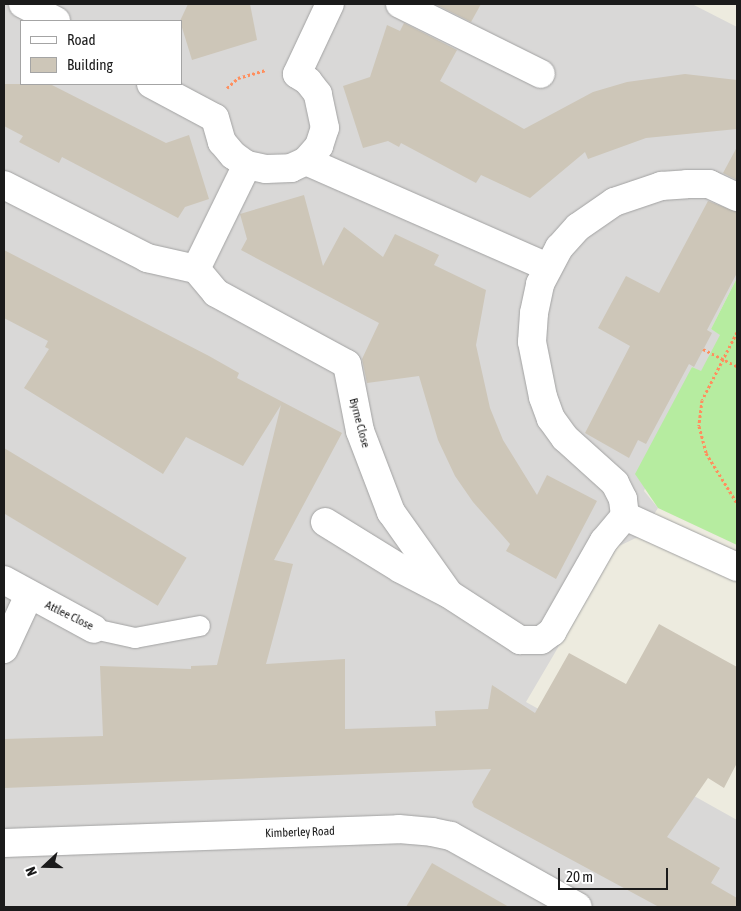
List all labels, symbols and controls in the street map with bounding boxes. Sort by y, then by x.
legend [20,20,182,85]
text: Road [67,31,96,48]
text: Building [67,56,113,73]
street label: Byrne Close [345,397,373,449]
street label: Attlee Close [42,598,96,634]
street label: Kimberley Road [265,825,335,841]
north arrow [20,841,70,891]
scale bar [561,858,671,890]
text: N [22,865,40,878]
text: 20 m [566,868,593,885]

